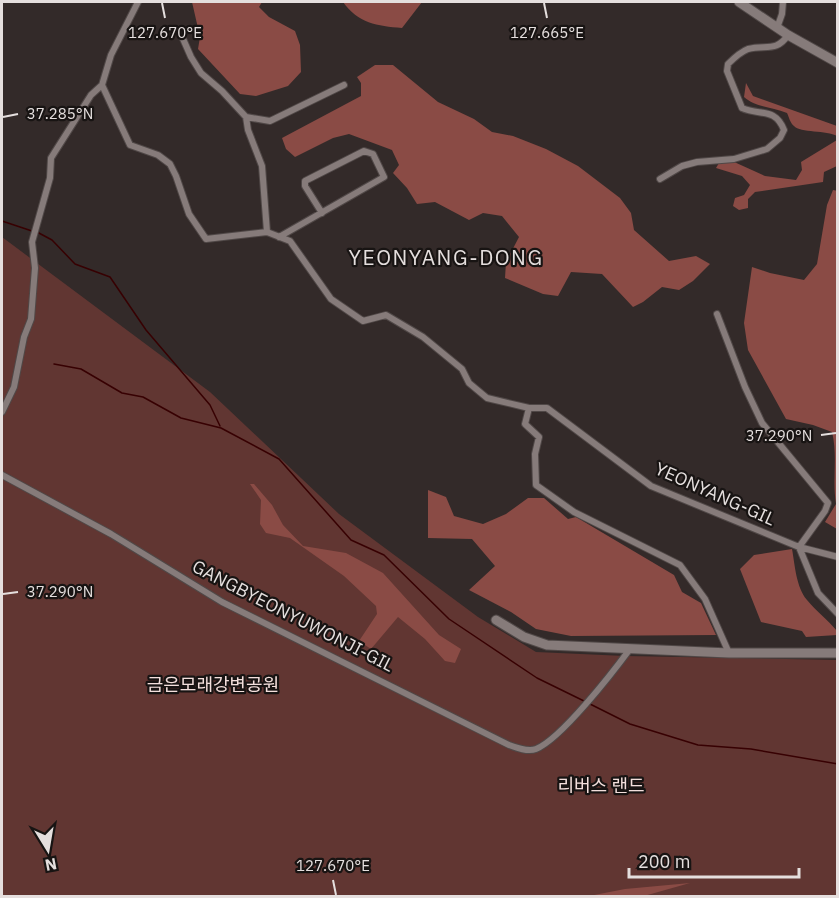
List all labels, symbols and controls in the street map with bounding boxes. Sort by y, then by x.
text: 127.670°E [128,23,202,42]
text: 127.665°E [510,23,584,42]
text: 37.285°N [27,104,93,123]
district label: YEONYANG-DONG [348,243,544,271]
text: 37.290°N [746,426,812,445]
street label: YEONYANG-GIL [651,457,779,530]
street label: GANGBYEONYUWONJI-GIL [188,555,398,677]
text: 37.290°N [27,582,93,601]
park label: 금은모래강변공원 [147,673,279,696]
park label: 리버스 랜드 [557,774,645,797]
north arrow [18,820,78,880]
scale bar [629,841,798,879]
text: 200 m [638,850,690,873]
text: N [43,854,58,876]
text: 127.670°E [296,856,370,875]

